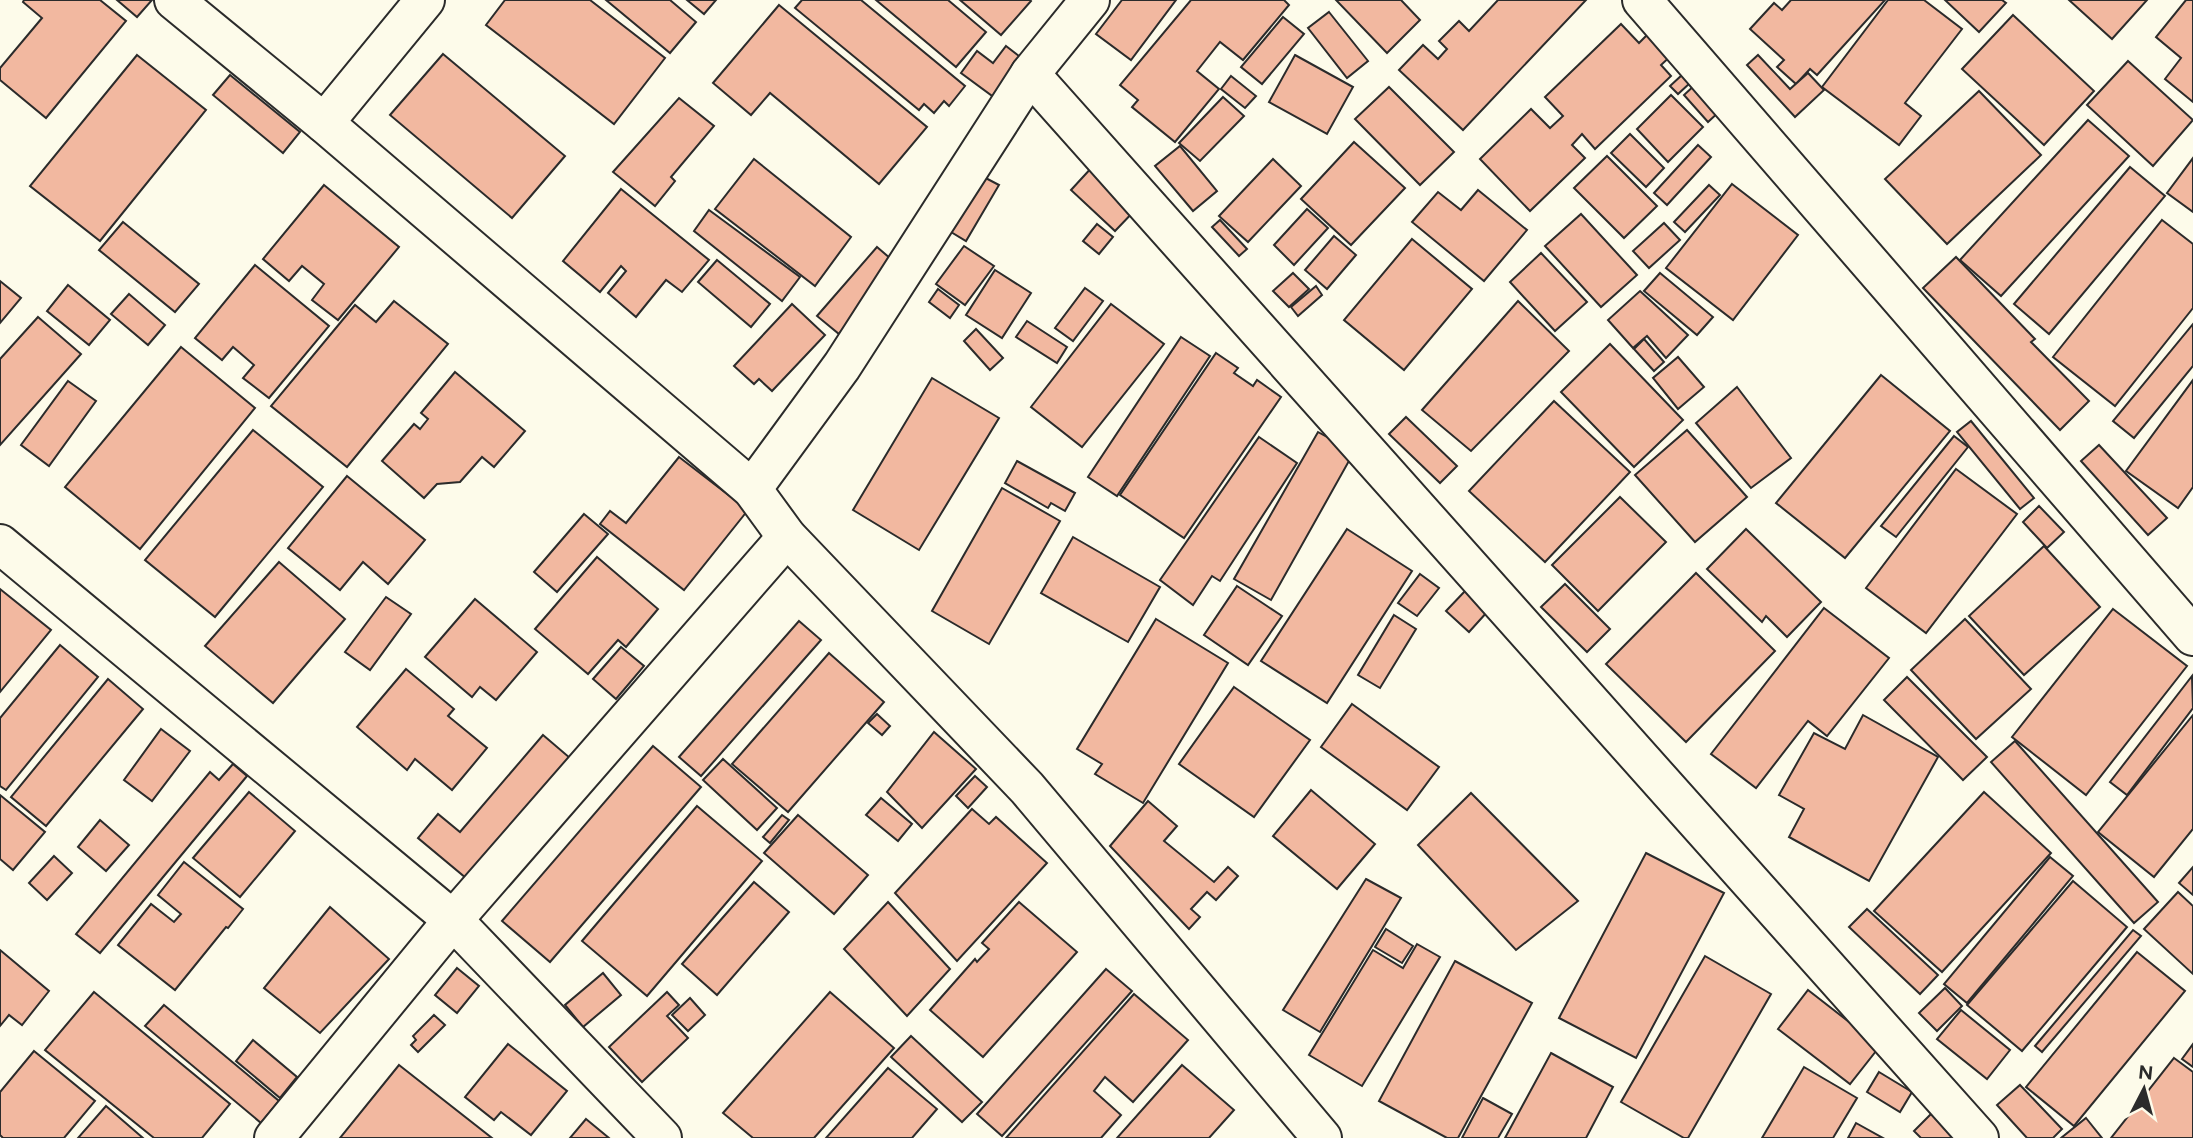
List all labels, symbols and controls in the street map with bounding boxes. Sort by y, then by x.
north arrow [2109,1054,2179,1124]
text: N [2137,1060,2154,1085]

